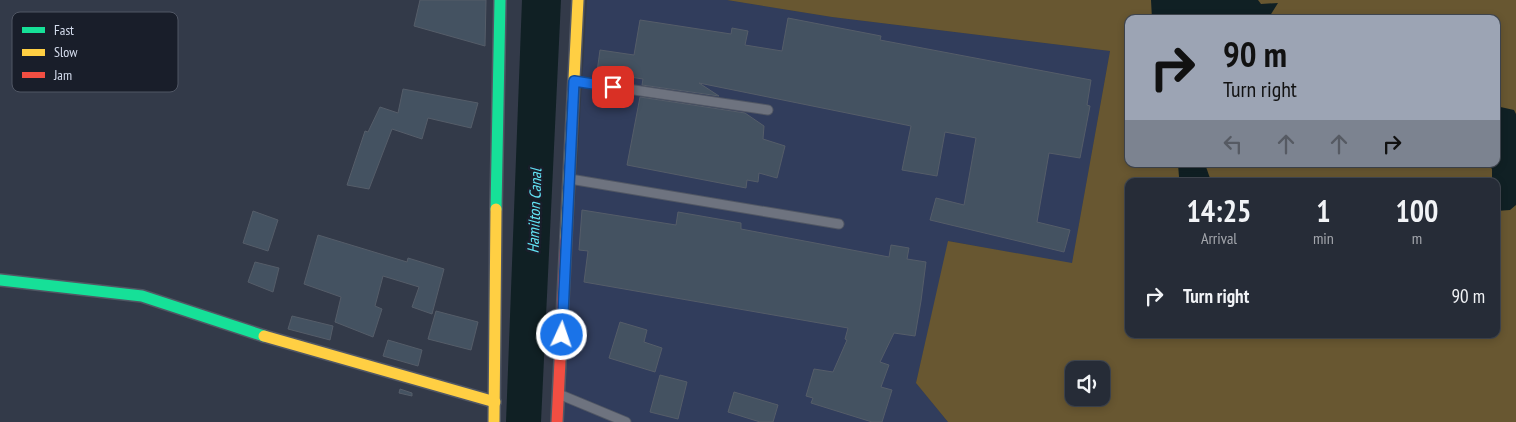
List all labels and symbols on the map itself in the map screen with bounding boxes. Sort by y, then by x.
legend [12,12,178,92]
text: Fast [54,21,74,39]
text: Slow [54,43,78,61]
text: Jam [53,66,72,84]
pin [592,66,634,108]
water label: Hamilton Canal [523,167,546,254]
position arrow [535,308,587,360]

